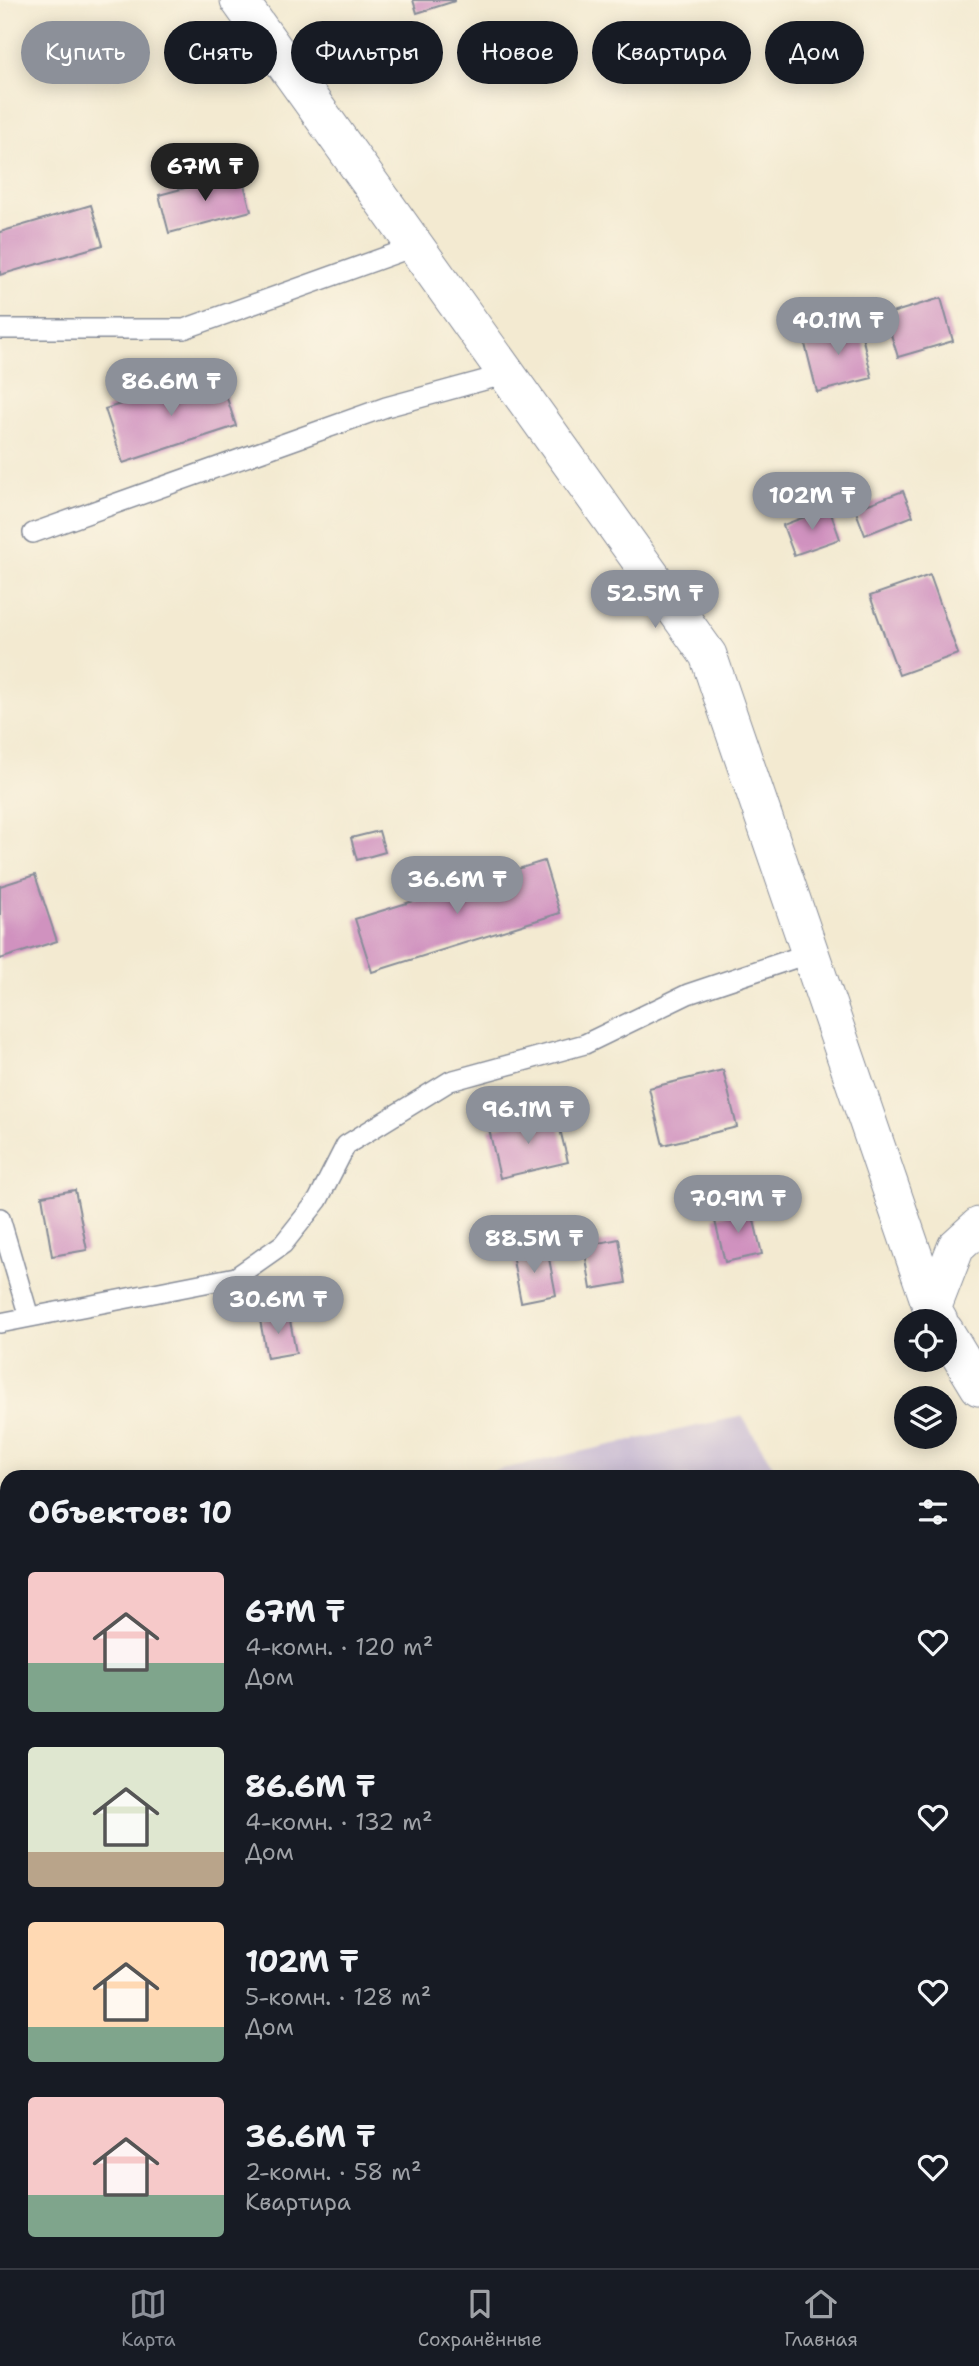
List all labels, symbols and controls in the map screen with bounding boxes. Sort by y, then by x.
chip: Купить [21,21,150,84]
chip: Снять [164,21,277,84]
chip: Фильтры [291,21,443,84]
chip: Новое [457,21,578,84]
chip: Квартира [592,21,751,84]
chip: Дом [765,21,864,84]
pin: 67M ₸ [156,144,254,203]
text: 67M ₸ [167,151,243,181]
pin: 40.1M ₸ [773,298,903,357]
text: 40.1M ₸ [792,305,884,335]
pin: 86.6M ₸ [106,358,236,418]
text: 86.6M ₸ [121,366,221,396]
pin: 102M ₸ [755,472,869,532]
text: 102M ₸ [769,480,855,510]
pin: 52.5M ₸ [590,570,720,630]
text: 52.5M ₸ [607,578,703,608]
pin: 36.6M ₸ [392,856,522,916]
text: 36.6M ₸ [407,864,507,894]
pin: 96.1M ₸ [463,1086,593,1146]
text: 96.1M ₸ [482,1094,574,1124]
pin: 70.9M ₸ [673,1176,803,1235]
text: 70.9M ₸ [690,1183,786,1213]
pin: 88.5M ₸ [469,1216,599,1275]
text: 88.5M ₸ [485,1223,583,1253]
pin: 30.6M ₸ [213,1276,343,1336]
text: 30.6M ₸ [229,1284,327,1314]
map controls [894,1309,957,1449]
button: locate [894,1309,957,1372]
button: layers [894,1386,957,1449]
text: Объектов: 10 [28,1492,232,1533]
icon: filters [914,1493,952,1531]
text: 67M ₸ [245,1591,345,1632]
icon: home [84,1600,168,1684]
icon: heart [914,1623,952,1661]
text: 4-комн. · 120 m² [245,1632,433,1662]
text: Дом [245,1662,294,1692]
text: 86.6M ₸ [245,1766,375,1807]
icon: home [84,1775,168,1859]
icon: heart [914,1798,952,1836]
text: 4-комн. · 132 m² [245,1807,433,1837]
text: Дом [245,1837,294,1867]
text: 102M ₸ [245,1941,358,1982]
icon: home [84,1950,168,2034]
icon: heart [914,1973,952,2011]
text: 5-комн. · 128 m² [245,1982,431,2012]
text: Дом [245,2012,294,2042]
text: 36.6M ₸ [245,2116,375,2157]
icon: home [84,2125,168,2209]
icon: heart [914,2148,952,2186]
text: 2-комн. · 58 m² [245,2157,422,2187]
text: Квартира [245,2187,351,2217]
tab: Карта [121,2285,176,2352]
tab: Сохранённые [418,2285,542,2352]
tab: Главная [784,2285,858,2352]

